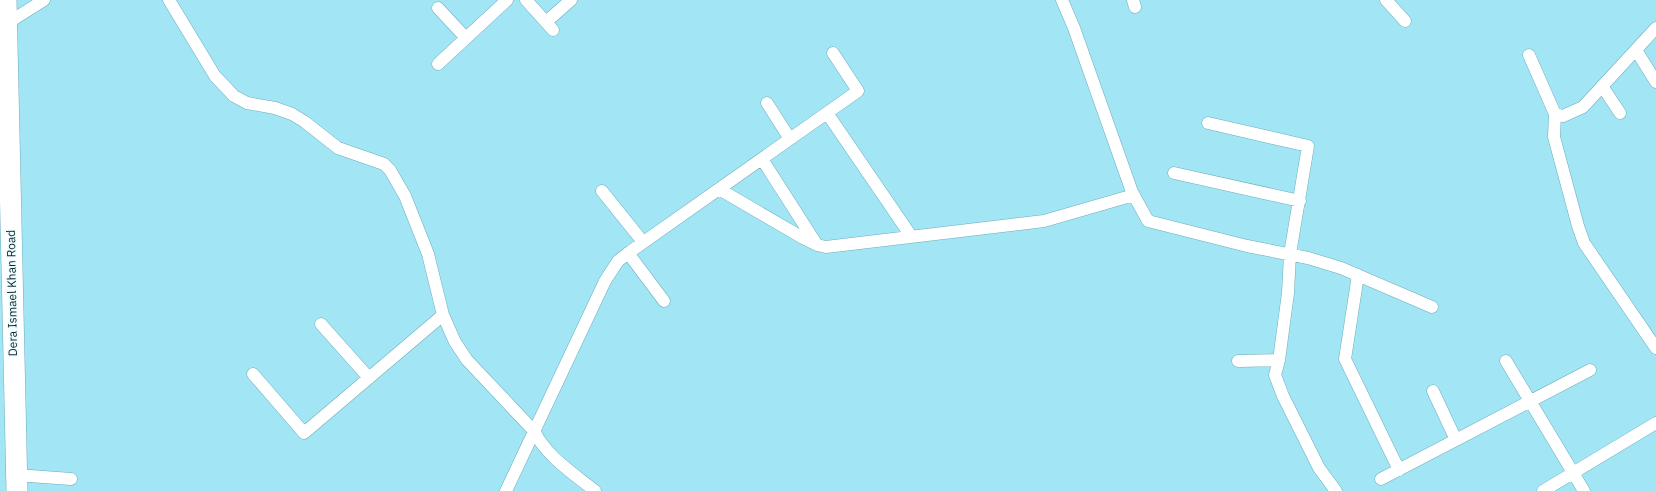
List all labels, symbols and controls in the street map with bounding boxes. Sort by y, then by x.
street label: Dera Ismael Khan Road [3,230,20,356]

